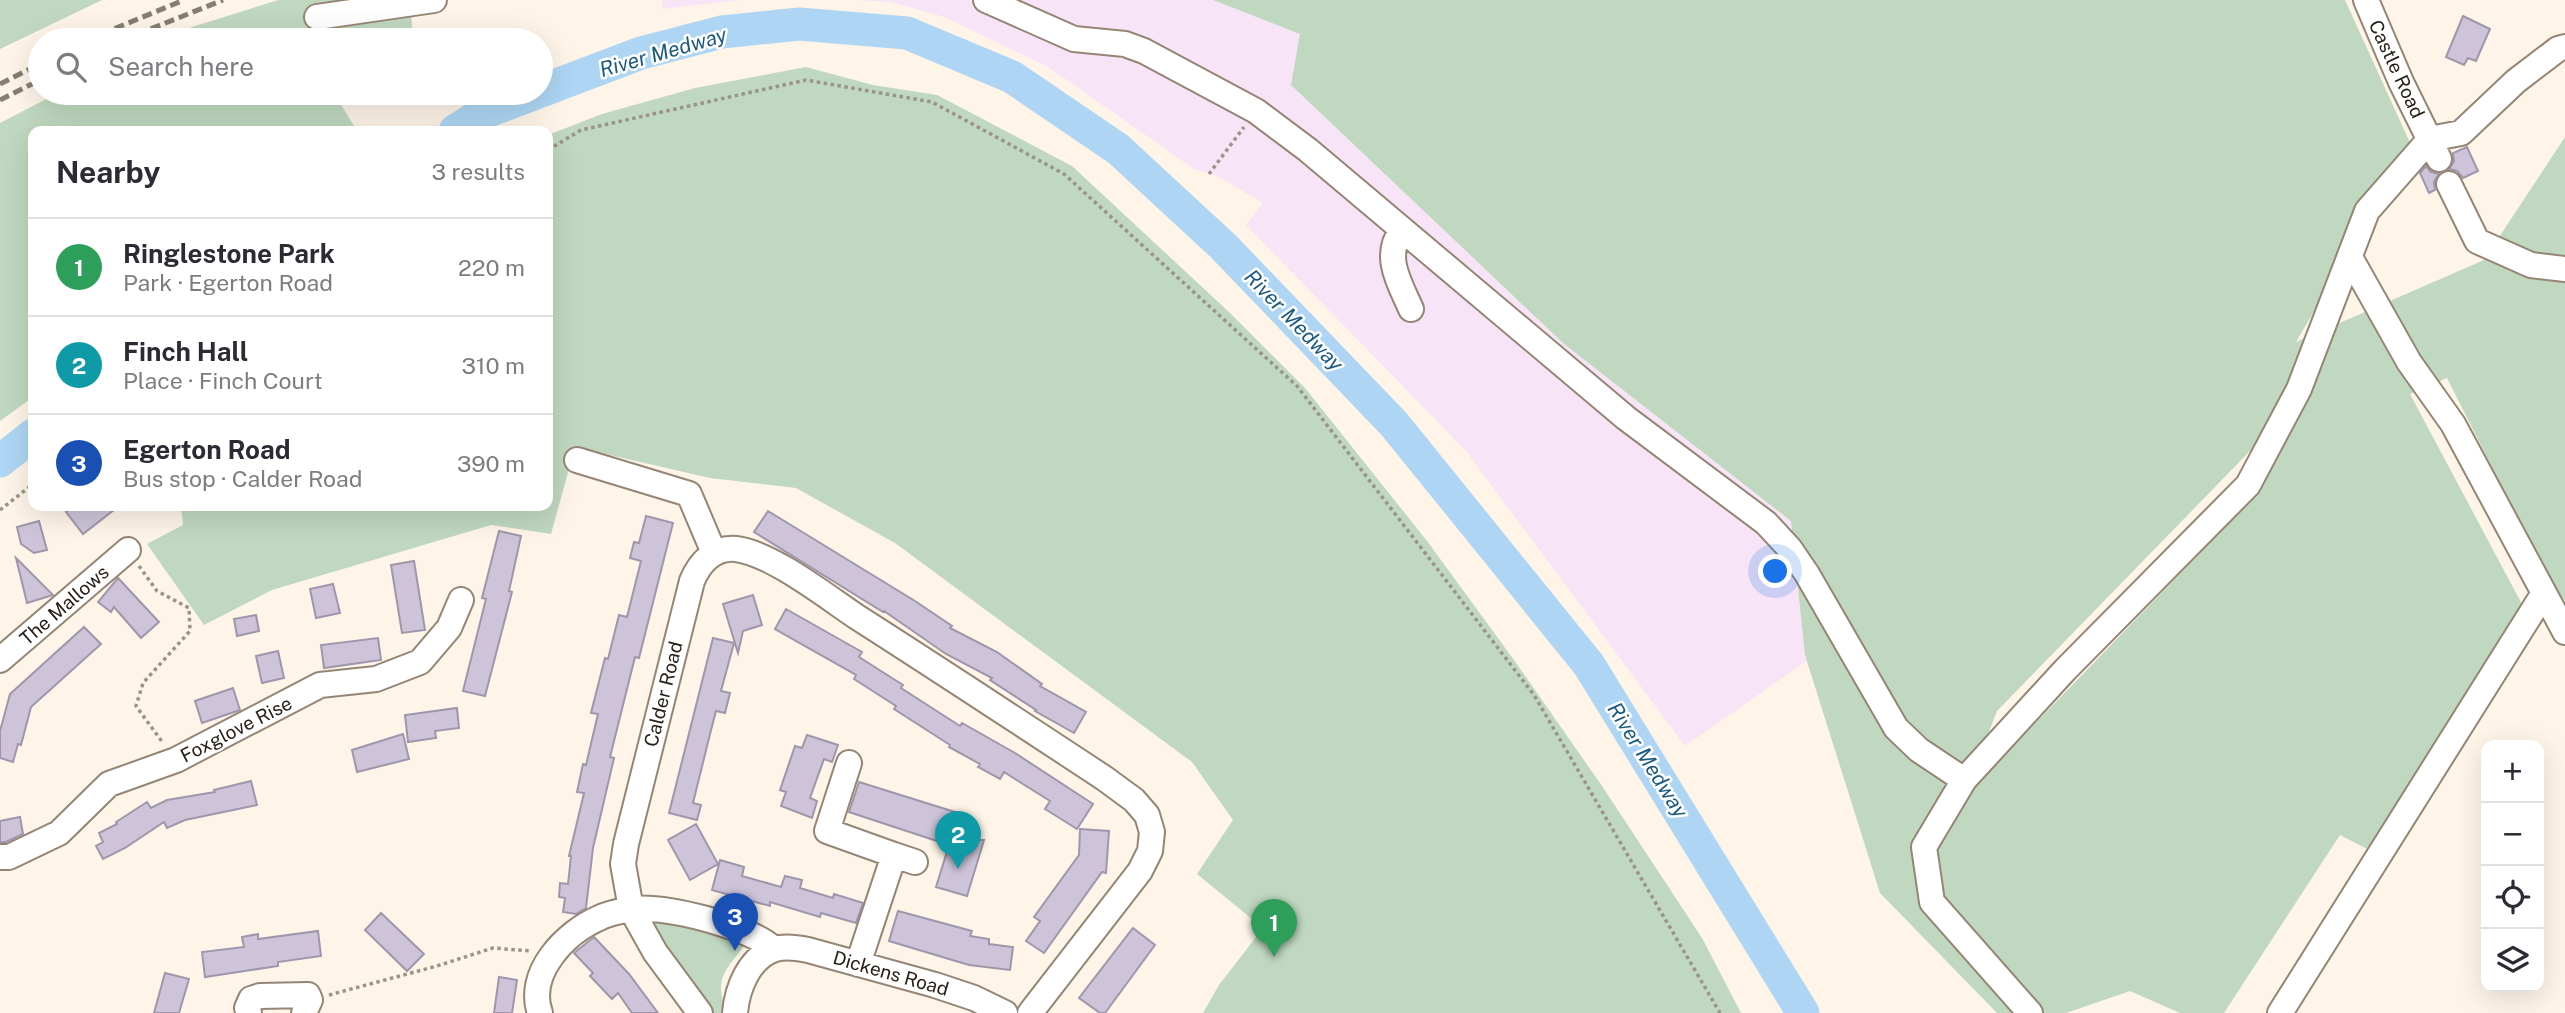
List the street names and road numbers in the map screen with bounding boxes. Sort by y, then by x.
street label: Castle Road [2365,16,2429,122]
street label: The Mallows [15,560,113,650]
street label: Calder Road [639,639,687,749]
street label: Foxglove Rise [177,691,295,767]
street label: Dickens Road [831,946,951,1000]

